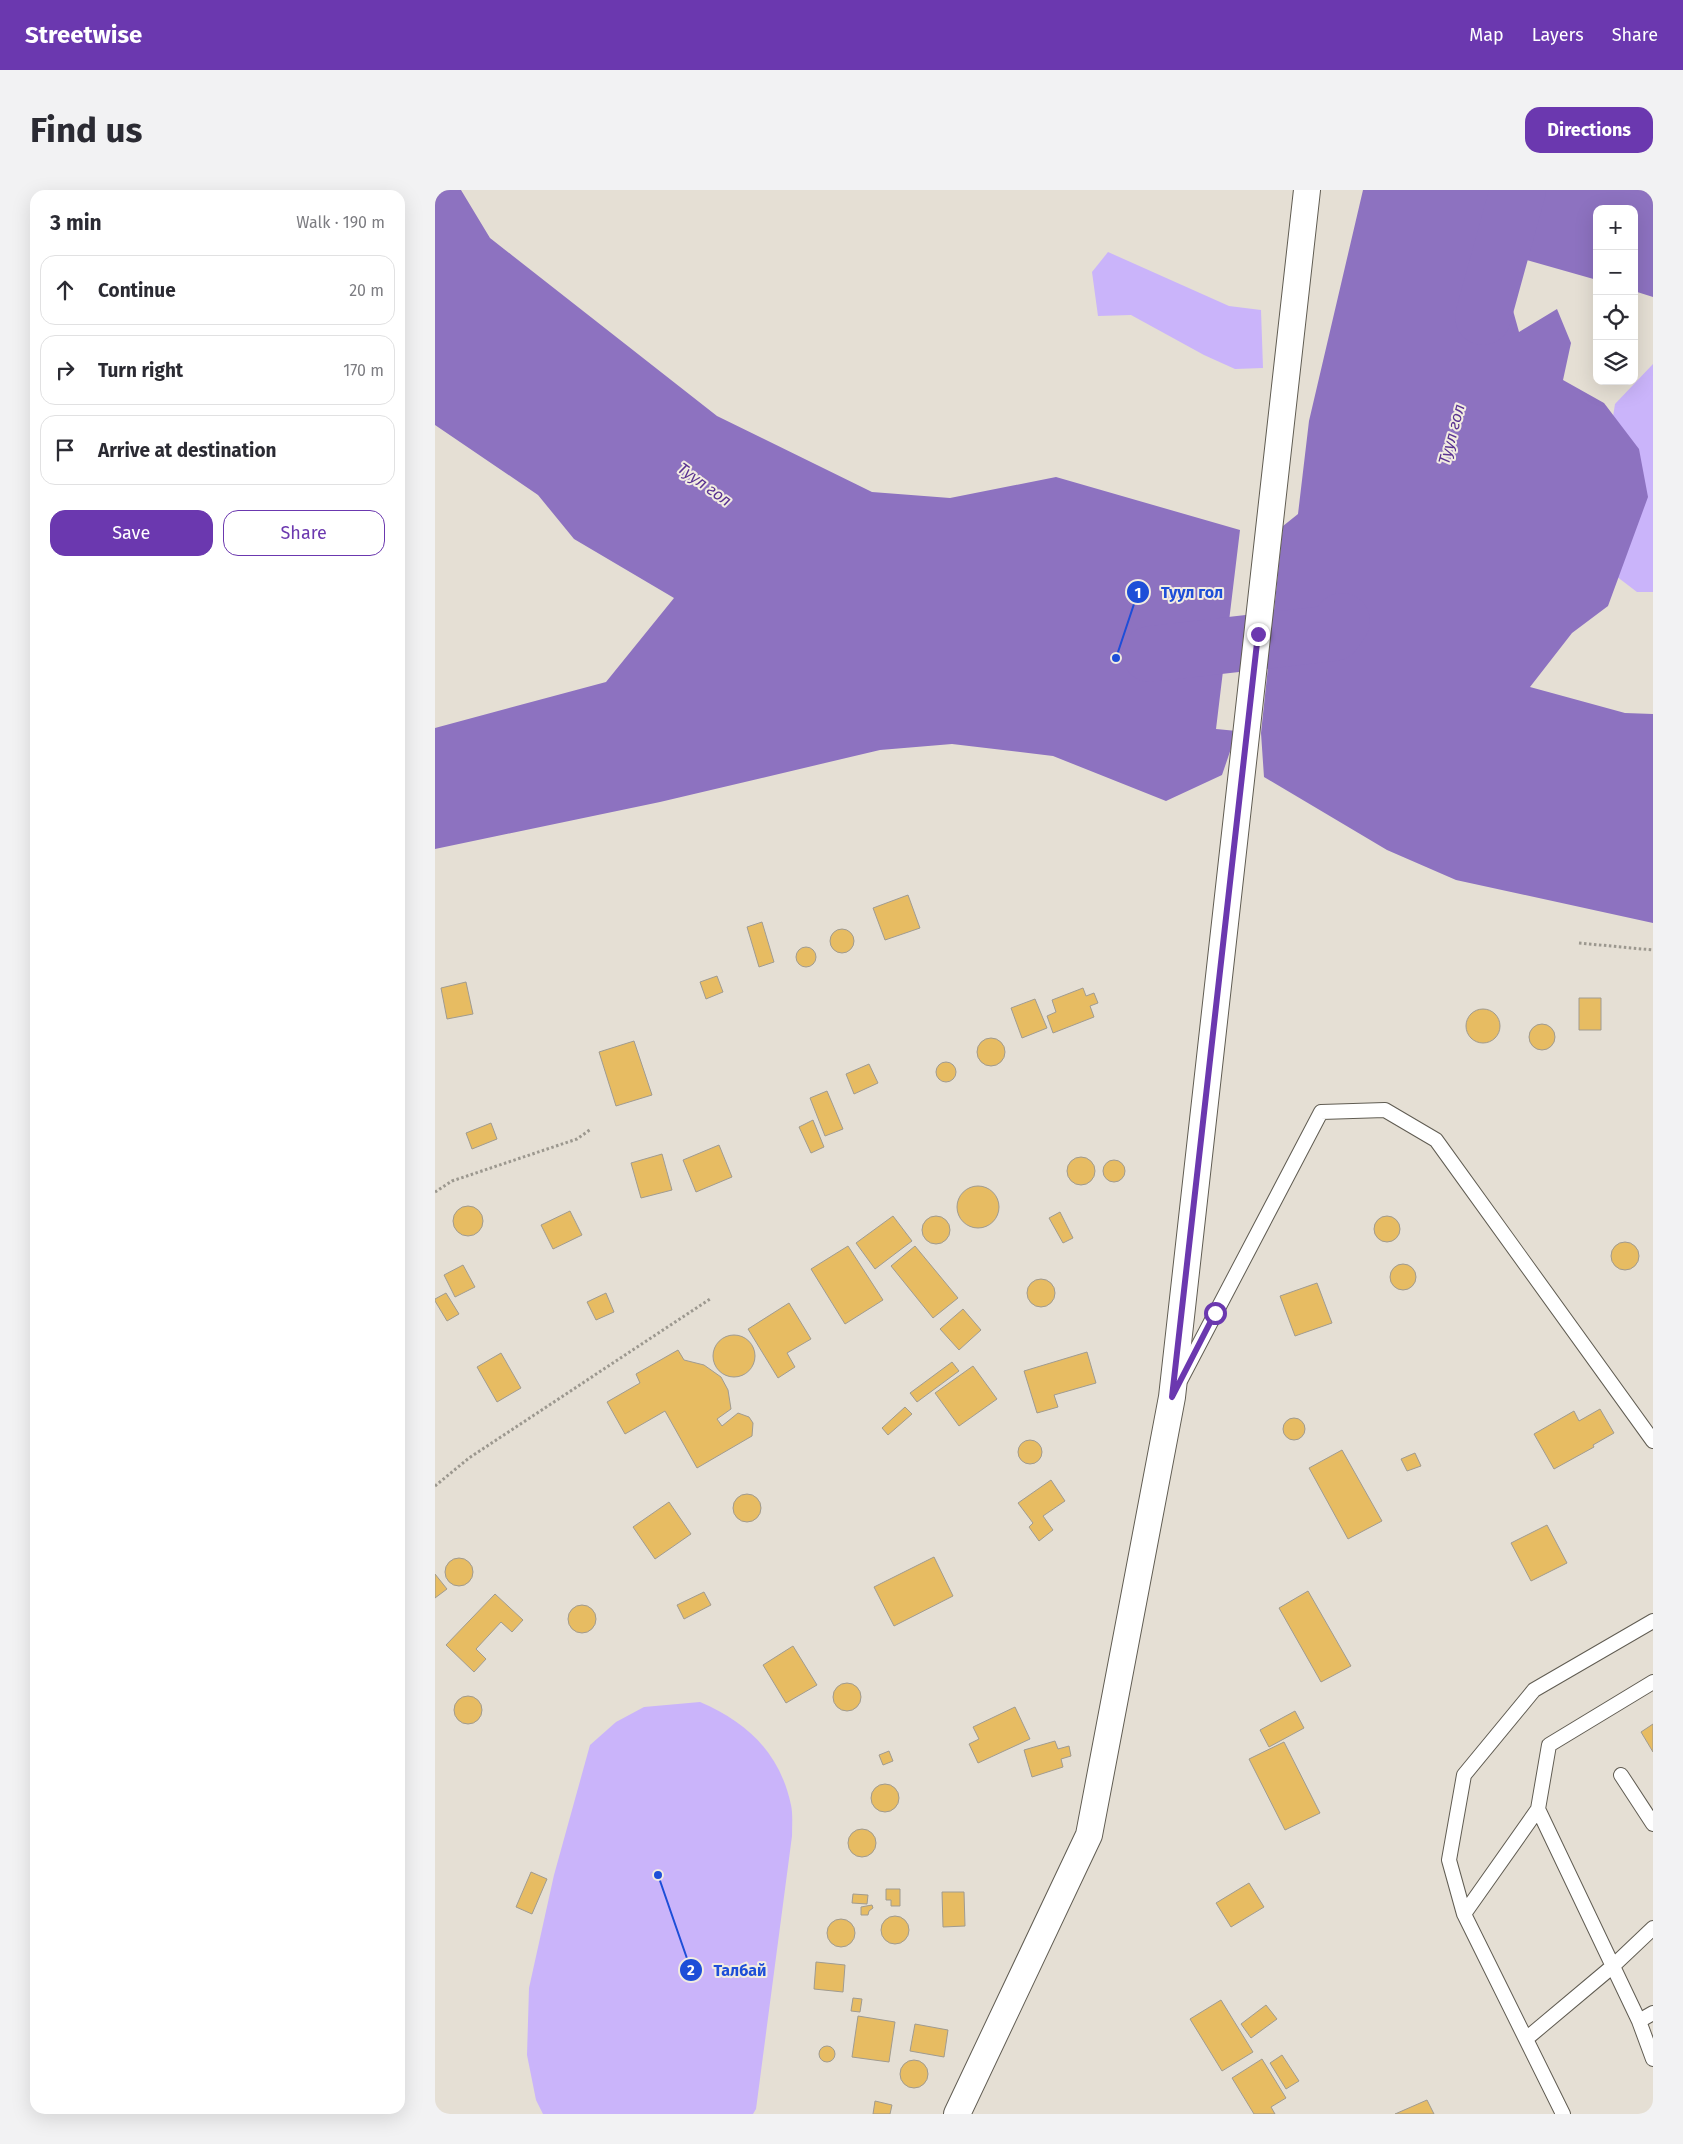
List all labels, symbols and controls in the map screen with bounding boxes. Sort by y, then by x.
text: Streetwise [25,21,142,49]
text: Map [1469,24,1504,46]
text: Layers [1532,24,1584,46]
text: Share [1612,24,1658,46]
button: Directions [1525,107,1653,153]
text: Find us [30,109,142,151]
map controls [1593,205,1638,385]
button: + [1593,205,1638,250]
text: 3 min [50,210,102,236]
text: Walk · 190 m [296,213,385,232]
button: − [1593,250,1638,295]
icon: ahead [51,276,79,304]
text: Continue [98,279,176,302]
text: 20 m [349,281,384,300]
button: locate [1593,295,1638,340]
button: layers [1593,340,1638,385]
icon: right [51,356,79,384]
text: Turn right [98,359,183,382]
text: 170 m [343,361,384,380]
water label: Туул гол [1434,402,1469,466]
icon: arrive [51,436,79,464]
text: Arrive at destination [98,439,277,462]
water label: Туул гол [674,459,735,510]
button: Save [50,510,213,556]
button: Share [223,510,385,556]
callout: Туул гол [1126,577,1233,608]
text: Туул гол [1161,583,1223,602]
text: 1 [1135,584,1141,602]
route end [1247,623,1270,646]
route start [1204,1302,1227,1325]
callout: Талбай [678,1954,776,1985]
text: 2 [687,1961,695,1979]
text: Талбай [714,1961,766,1980]

